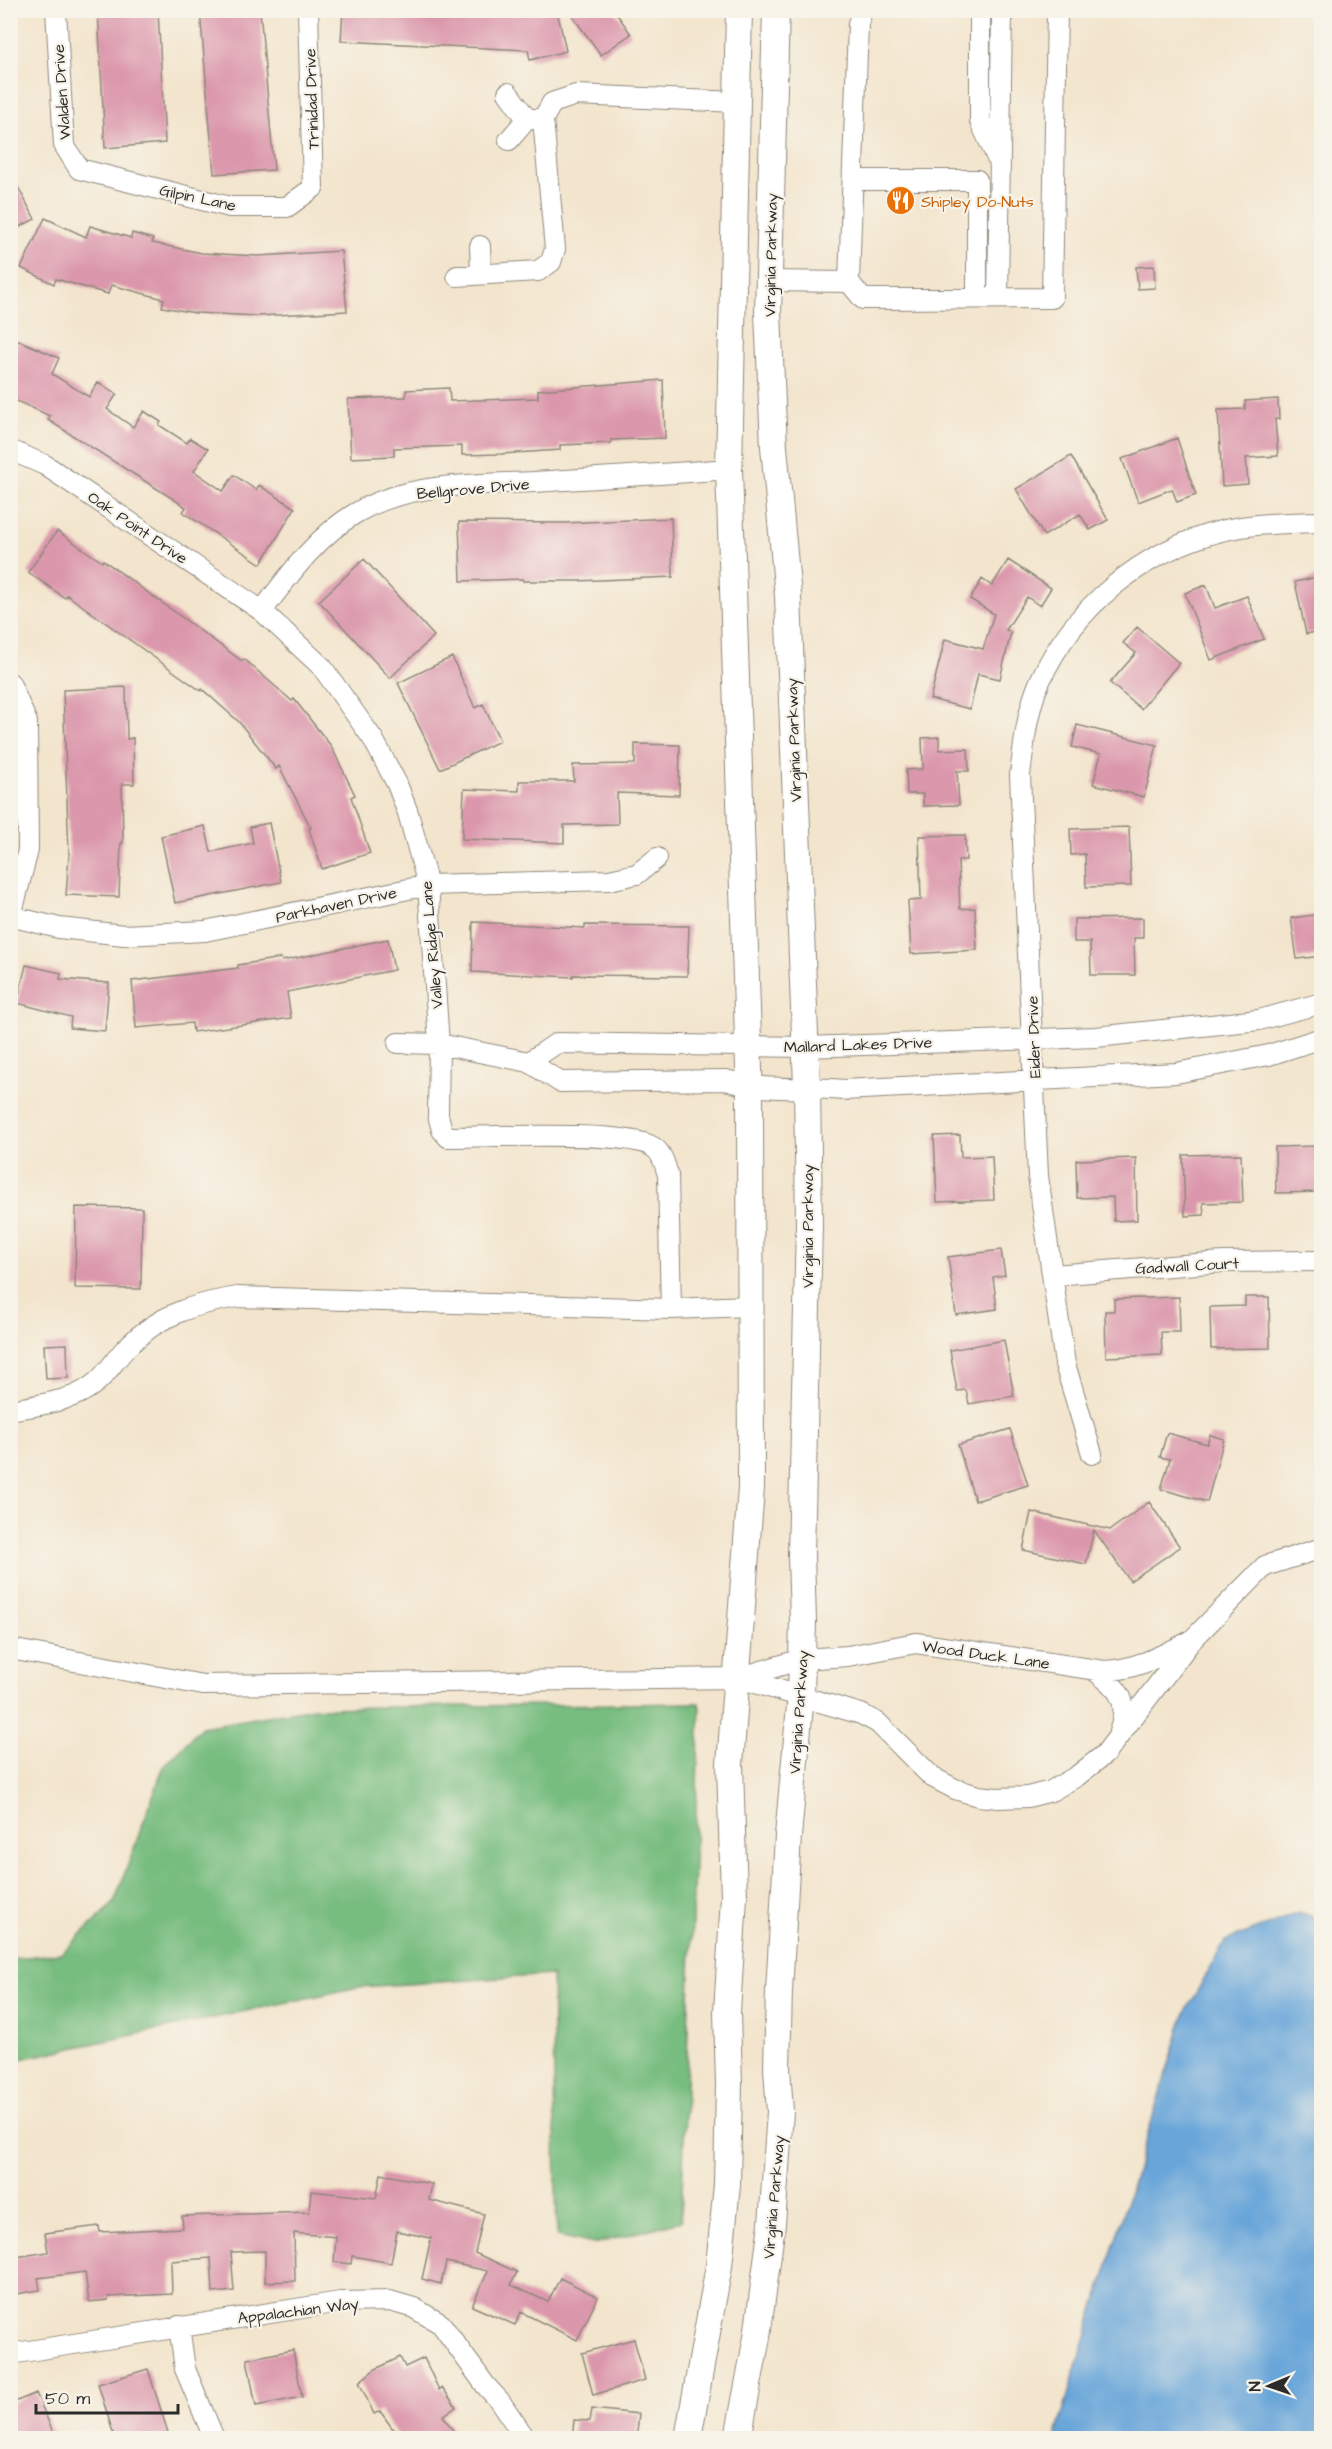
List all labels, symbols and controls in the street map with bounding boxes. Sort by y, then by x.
street label: Walden Drive [48,43,76,140]
street label: Trinidad Drive [299,48,325,150]
street label: Gilpin Lane [158,179,238,217]
restaurant icon: Shipley Do-Nuts [884,185,916,217]
place label: Shipley Do-Nuts [921,191,1034,214]
street label: Virginia Parkway [759,193,784,317]
street label: Bellgrove Drive [416,473,531,506]
street label: Oak Point Drive [83,486,192,570]
street label: Virginia Parkway [781,677,808,802]
street label: Valley Ridge Lane [415,880,450,1010]
street label: Parkhaven Drive [274,881,399,929]
street label: Eider Drive [1022,995,1046,1079]
street label: Mallard Lakes Drive [783,1031,933,1059]
street label: Virginia Parkway [797,1164,820,1288]
street label: Gadwall Court [1135,1252,1240,1280]
street label: Wood Duck Lane [921,1635,1051,1675]
street label: Virginia Parkway [784,1649,815,1775]
street label: Virginia Parkway [758,2134,791,2260]
street label: Appalachian Way [236,2293,360,2330]
north arrow [1239,2356,1299,2416]
scale bar [36,2377,178,2415]
text: N [1244,2381,1266,2392]
text: 50 m [45,2386,90,2411]

